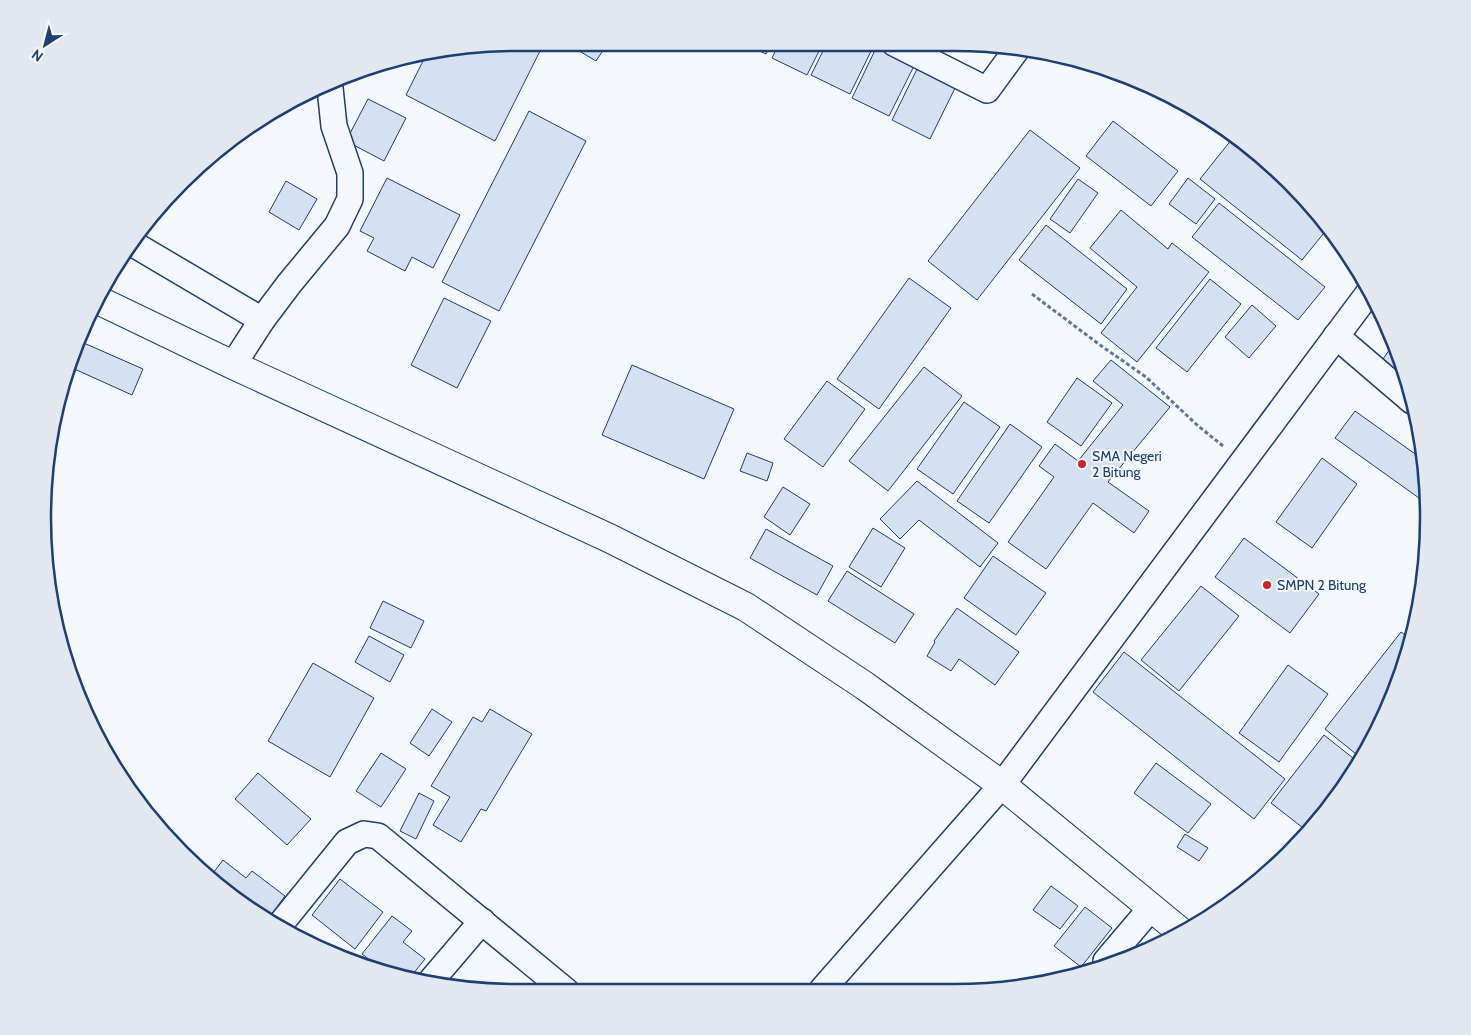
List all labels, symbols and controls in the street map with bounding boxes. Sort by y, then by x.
north arrow [20,20,70,70]
text: N [28,45,47,66]
place label: SMA Negeri 2 Bitung [1092,447,1162,481]
marker: SMA Negeri 2 Bitung [1076,458,1088,470]
place label: SMPN 2 Bitung [1277,576,1367,594]
marker: SMPN 2 Bitung [1261,579,1273,591]

